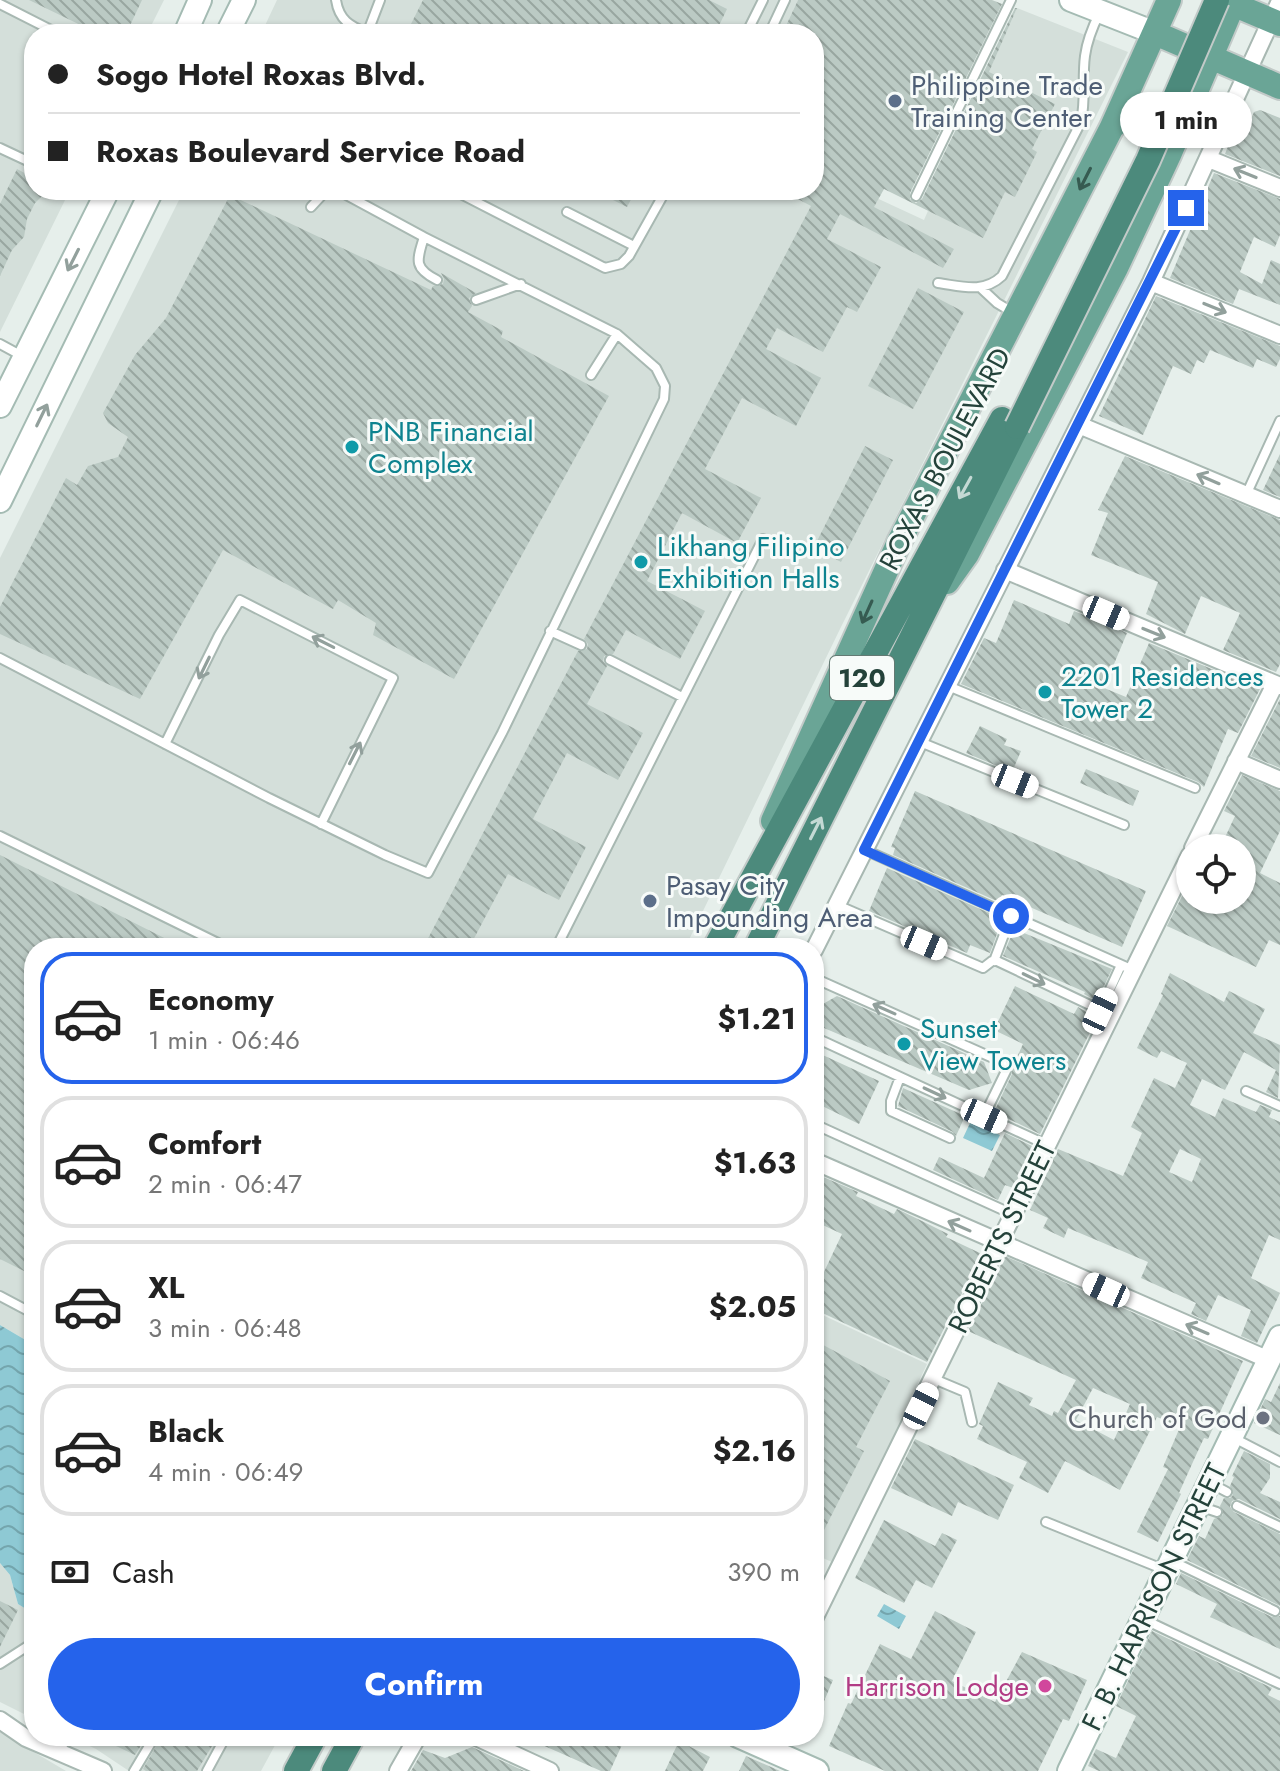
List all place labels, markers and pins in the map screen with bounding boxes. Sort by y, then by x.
place label: Philippine Trade Training Center [911,65,1103,138]
marker: Philippine Trade Training Center [886,92,904,110]
place label: PNB Financial Complex [368,411,534,484]
marker: PNB Financial Complex [343,438,361,456]
place label: Likhang Filipino Exhibition Halls [657,526,845,599]
marker: Likhang Filipino Exhibition Halls [632,553,650,571]
place label: 2201 Residences Tower 2 [1061,656,1264,729]
marker: 2201 Residences Tower 2 [1036,683,1054,701]
place label: Pasay City Impounding Area [666,865,873,938]
marker: Pasay City Impounding Area [641,892,659,910]
place label: Sunset View Towers [920,1008,1066,1081]
marker: Sunset View Towers [895,1035,913,1053]
place label: Church of God [1068,1398,1247,1439]
marker: Church of God [1254,1409,1272,1427]
place label: Harrison Lodge [845,1666,1029,1707]
marker: Harrison Lodge [1036,1677,1054,1695]

